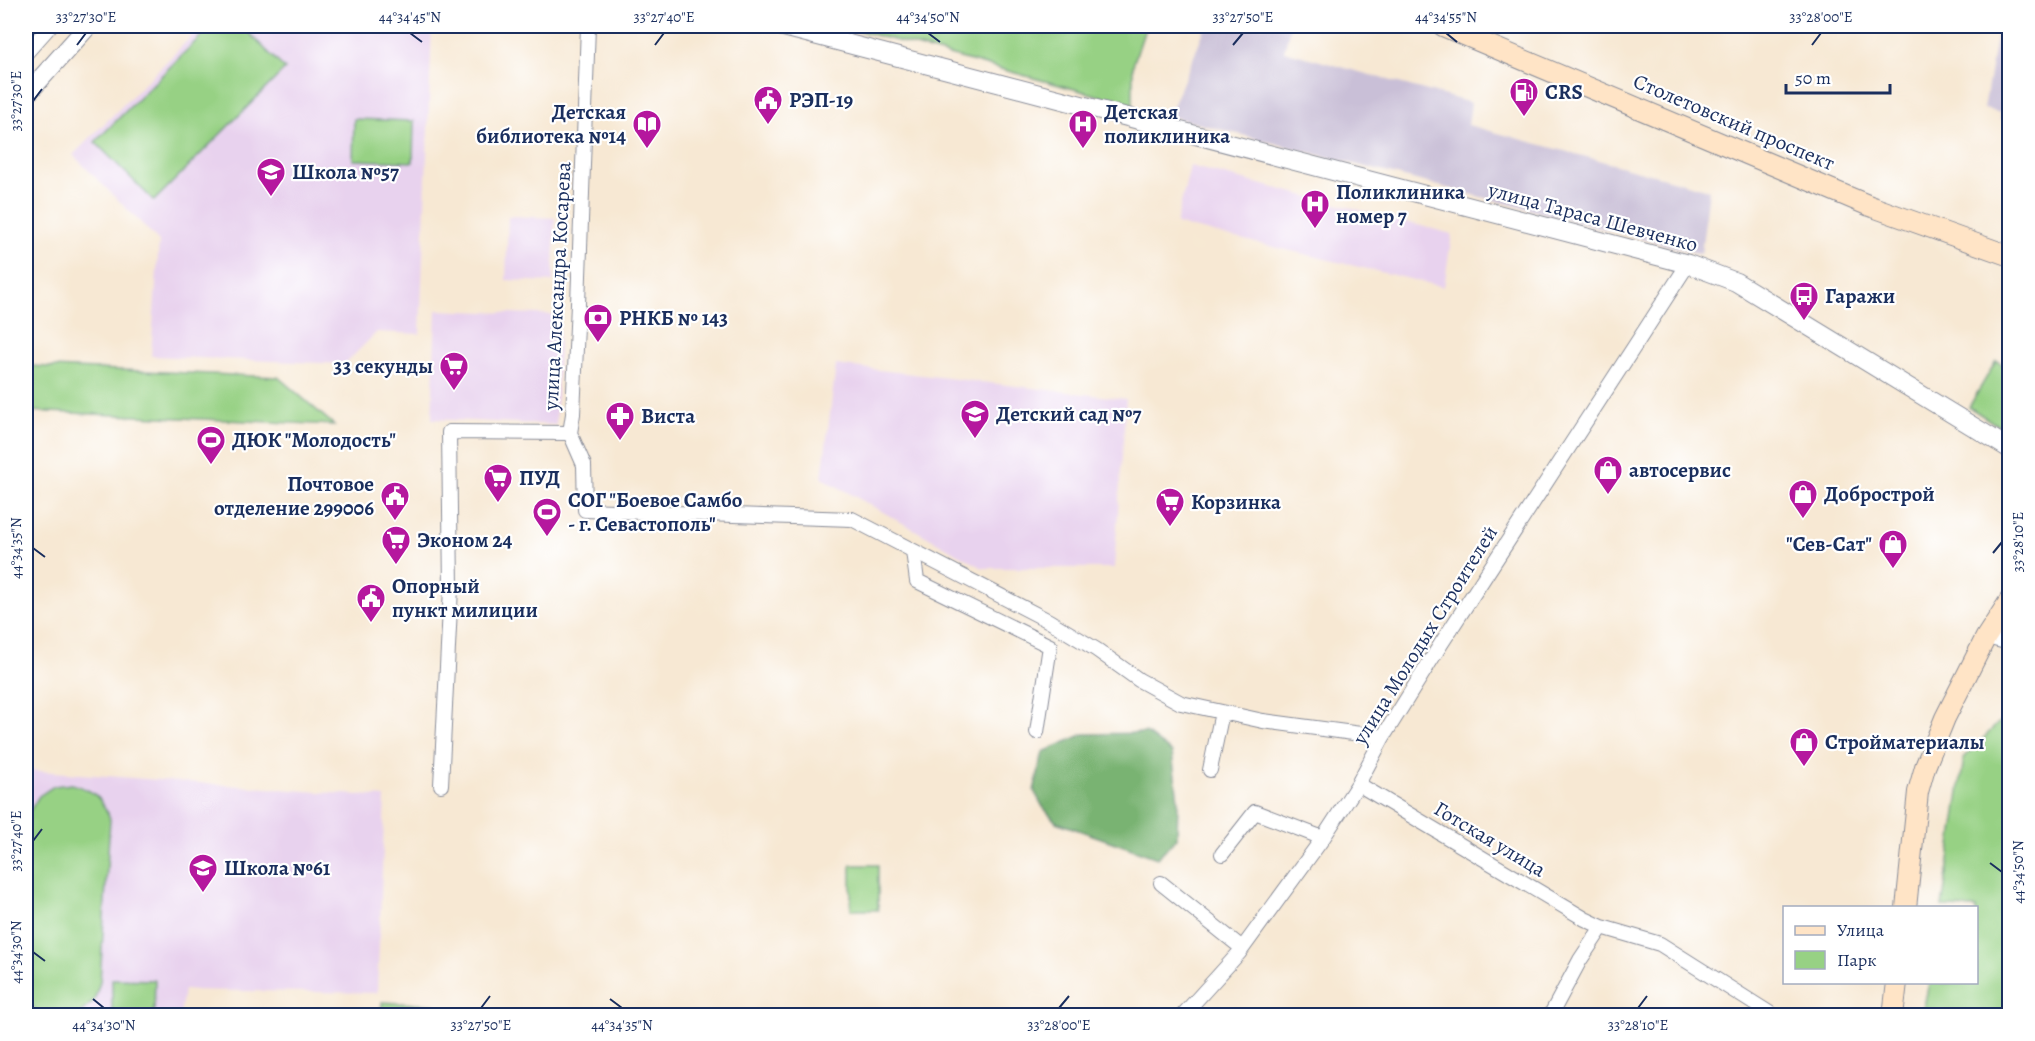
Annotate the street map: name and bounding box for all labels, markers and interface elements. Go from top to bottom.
text: 33°27'30"E [56,7,116,27]
text: 44°34'45"N [379,7,441,27]
text: 33°27'40"E [633,7,695,27]
text: 44°34'50"N [896,7,960,27]
text: 33°27'50"E [1213,7,1273,27]
text: 44°34'55"N [1415,7,1477,27]
text: 33°28'00"E [1789,7,1853,27]
scale bar [1786,57,1890,95]
text: 50 m [1795,66,1831,90]
street label: Столетовский проспект [1629,67,1839,177]
text: 33°27'30"E [6,71,26,131]
fuel station icon: CRS [1508,76,1540,118]
place label: CRS [1545,78,1583,106]
public building icon: РЭП-19 [752,84,784,126]
place label: РЭП-19 [789,86,854,114]
place label: Детская библиотека №14 [476,98,626,150]
place label: Детская поликлиника [1104,98,1230,150]
library icon: Детская библиотека №14 [631,108,663,150]
hospital icon: Детская поликлиника [1067,108,1099,150]
school or university icon: Школа №57 [255,156,287,198]
place label: Школа №57 [292,158,399,186]
street label: улица Александра Косарева [536,161,578,412]
street label: улица Тараса Шевченко [1484,175,1701,258]
place label: Поликлиника номер 7 [1336,178,1465,230]
hospital icon: Поликлиника номер 7 [1299,188,1331,230]
bus stop icon: Гаражи [1788,280,1820,322]
place label: Гаражи [1825,282,1895,310]
bank icon: РНКБ № 143 [582,302,614,344]
place label: РНКБ № 143 [619,304,728,332]
supermarket icon: 33 секунды [438,350,470,392]
place label: 33 секунды [333,352,433,380]
school or university icon: Детский сад №7 [959,398,991,440]
pharmacy icon: Виста [604,400,636,442]
place label: Детский сад №7 [996,400,1141,428]
place label: Виста [641,402,695,430]
sports icon: ДЮК "Молодость" [195,424,227,466]
place label: ДЮК "Молодость" [232,426,396,454]
shop icon: автосервис [1592,454,1624,496]
place label: автосервис [1629,456,1731,484]
supermarket icon: ПУД [482,462,514,504]
place label: ПУД [519,464,560,492]
place label: Почтовое отделение 299006 [214,470,374,522]
shop icon: Добрострой [1787,478,1819,520]
public building icon: Почтовое отделение 299006 [379,480,411,522]
place label: Добрострой [1824,480,1935,508]
place label: СОГ "Боевое Самбо - г. Севастополь" [568,486,743,538]
supermarket icon: Корзинка [1154,486,1186,528]
place label: Корзинка [1191,488,1281,516]
sports icon: СОГ "Боевое Самбо - г. Севастополь" [531,496,563,538]
text: 33°28'10"E [2008,512,2028,572]
text: 44°34'35"N [6,517,26,579]
street label: улица Молодых Строителей [1345,520,1504,751]
supermarket icon: Эконом 24 [380,524,412,566]
place label: Эконом 24 [417,526,512,554]
shop icon: "Сев-Сат" [1877,528,1909,570]
place label: "Сев-Сат" [1786,530,1872,558]
place label: Опорный пункт милиции [392,572,538,624]
public building icon: Опорный пункт милиции [355,582,387,624]
shop icon: Стройматериалы [1788,726,1820,768]
place label: Стройматериалы [1825,728,1985,756]
street label: Готская улица [1429,795,1551,884]
text: 33°27'40"E [6,810,26,872]
text: 44°34'50"N [2008,840,2028,904]
school or university icon: Школа №61 [187,852,219,894]
place label: Школа №61 [224,854,331,882]
legend [1783,906,1978,984]
text: Улица [1837,918,1885,942]
text: 44°34'30"N [6,920,26,984]
text: Парк [1837,948,1877,972]
text: 44°34'30"N [72,1015,136,1035]
text: 33°27'50"E [451,1015,511,1035]
text: 44°34'35"N [591,1015,653,1035]
text: 33°28'00"E [1027,1015,1091,1035]
text: 33°28'10"E [1608,1015,1668,1035]

